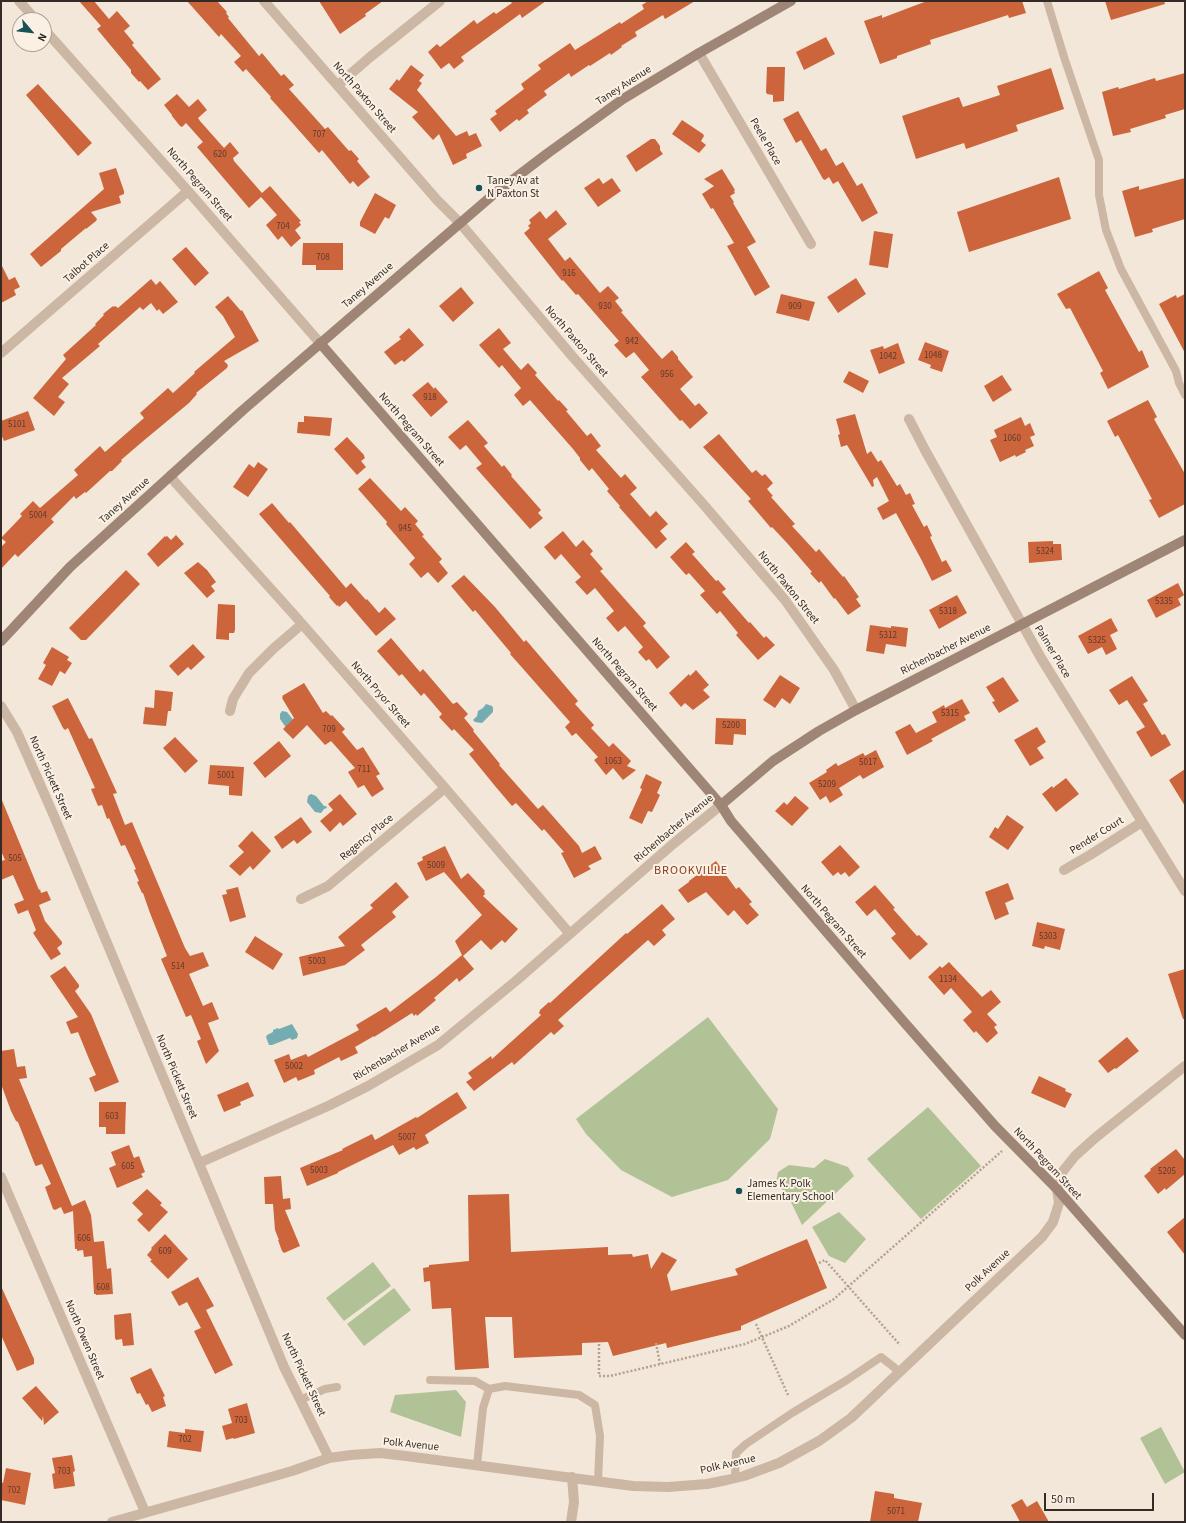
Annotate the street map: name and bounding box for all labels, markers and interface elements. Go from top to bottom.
north arrow [12,12,52,52]
text: N [34,31,50,44]
street label: North Paxton Street [329,60,399,136]
street label: Taney Avenue [594,63,654,109]
street label: Peele Place [746,116,784,168]
house number: 707 [312,130,326,140]
street label: North Pegram Street [163,145,235,225]
house number: 620 [213,150,227,160]
place label: Taney Av at N Paxton St [487,175,539,201]
marker: Taney Av at N Paxton St [474,183,484,193]
house number: 704 [276,222,290,232]
street label: Talbot Place [62,240,112,286]
house number: 708 [316,253,330,263]
street label: Taney Avenue [340,260,396,312]
house number: 916 [562,269,576,279]
house number: 930 [598,302,612,312]
house number: 909 [788,302,802,312]
street label: North Paxton Street [541,304,611,380]
house number: 942 [625,337,639,347]
house number: 1048 [924,351,942,361]
house number: 1042 [879,352,897,362]
house number: 956 [660,370,674,380]
street label: North Pegram Street [375,390,447,470]
house number: 918 [423,393,437,403]
house number: 5101 [8,420,26,430]
house number: 1060 [1003,434,1021,444]
street label: Taney Avenue [97,475,153,527]
house number: 5004 [29,511,47,521]
house number: 945 [398,524,412,534]
house number: 5324 [1036,547,1054,557]
street label: North Paxton Street [755,549,821,627]
house number: 5335 [1155,597,1173,607]
house number: 5318 [939,607,957,617]
street label: Richenbacher Avenue [899,622,993,678]
street label: Palmer Place [1031,623,1073,681]
house number: 5312 [879,631,897,641]
street label: North Pegram Street [588,635,660,715]
house number: 5325 [1088,636,1106,646]
street label: North Pryor Street [348,659,412,731]
house number: 5315 [941,709,959,719]
house number: 5200 [722,721,740,731]
house number: 709 [322,725,336,735]
street label: North Pickett Street [26,734,74,822]
house number: 1063 [604,757,622,767]
house number: 5017 [859,758,877,768]
house number: 711 [357,765,371,775]
house number: 5001 [217,771,235,781]
house number: 5209 [818,780,836,790]
street label: Richenbacher Avenue [632,792,716,866]
street label: Regency Place [338,812,396,864]
street label: Pender Court [1068,814,1126,858]
house number: 505 [8,854,22,864]
house number: 5009 [427,861,445,871]
district label: BROOKVILLE [654,864,728,878]
street label: North Pegram Street [797,882,869,962]
house number: 5303 [1039,932,1057,942]
house number: 5003 [308,957,326,967]
house number: 514 [171,962,185,972]
house number: 1134 [939,975,957,985]
street label: Richenbacher Avenue [351,1022,443,1084]
street label: North Pickett Street [152,1033,200,1121]
house number: 5002 [285,1062,303,1072]
house number: 603 [105,1112,119,1122]
street label: North Pegram Street [1010,1125,1084,1203]
house number: 5007 [398,1133,416,1143]
house number: 605 [121,1162,135,1172]
house number: 5003 [310,1166,328,1176]
house number: 5205 [1158,1167,1176,1177]
place label: James K. Polk Elementary School [747,1178,834,1204]
marker: James K. Polk Elementary School [734,1186,744,1196]
house number: 606 [77,1234,91,1244]
house number: 609 [158,1247,172,1257]
street label: Polk Avenue [963,1247,1013,1295]
house number: 608 [96,1283,110,1293]
street label: North Owen Street [61,1298,107,1382]
street label: North Pickett Street [278,1331,328,1419]
house number: 703 [234,1416,248,1426]
house number: 702 [178,1435,192,1445]
street label: Polk Avenue [382,1435,440,1455]
street label: Polk Avenue [699,1452,757,1478]
house number: 703 [57,1467,71,1477]
scale bar [1046,1485,1156,1511]
house number: 702 [7,1486,21,1496]
text: 50 m [1051,1491,1075,1508]
house number: 5071 [887,1507,905,1517]

